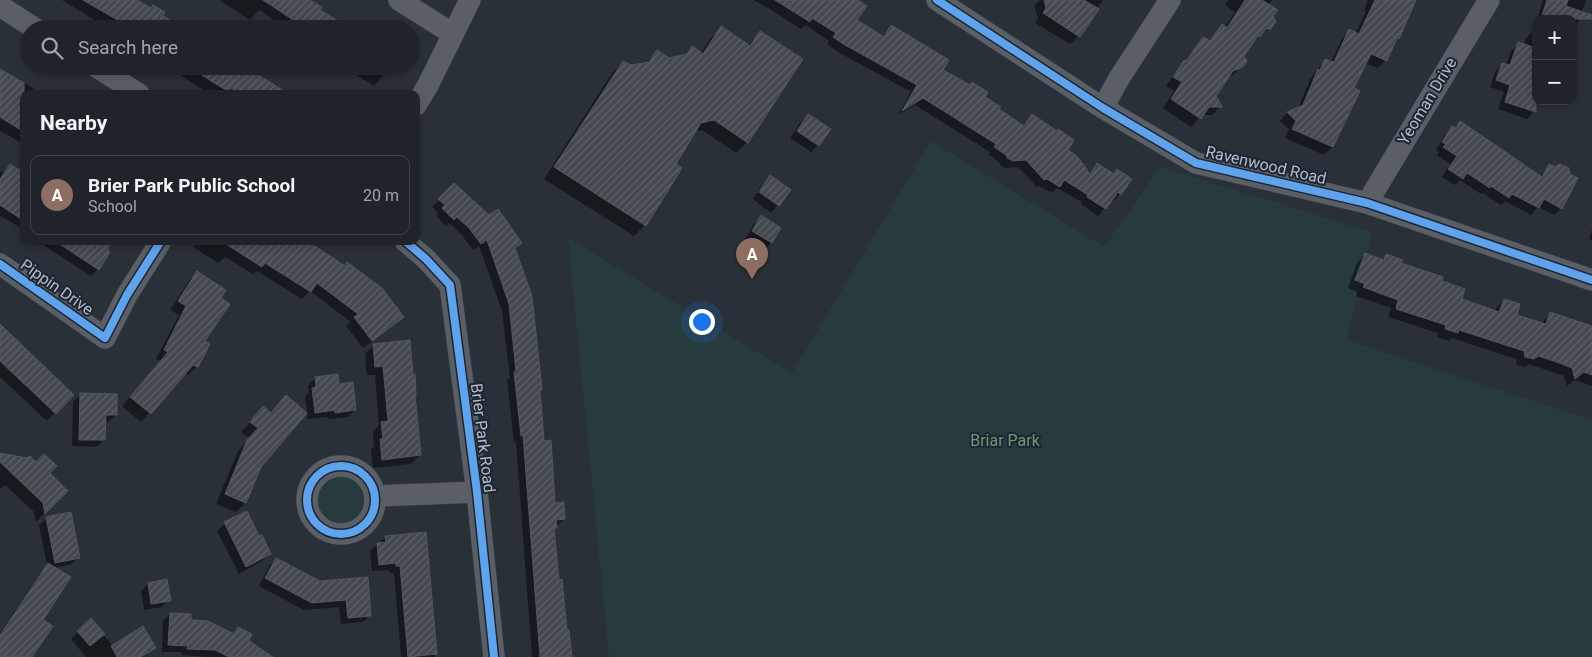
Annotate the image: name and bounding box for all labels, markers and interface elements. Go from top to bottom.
map controls [1532,15,1577,105]
button: + [1532,15,1577,60]
search box [20,20,420,75]
icon: search [38,34,66,62]
text: Search here [78,36,178,59]
street label: Yeoman Drive [1394,54,1460,148]
button: − [1532,60,1577,105]
text: Nearby [40,111,107,135]
street label: Ravenwood Road [1204,142,1328,188]
text: Brier Park Public School [88,174,295,197]
text: A [52,186,62,205]
text: 20 m [363,186,399,205]
text: School [88,197,137,216]
pin: A [736,238,768,279]
street label: Pippin Drive [17,255,97,319]
your location [689,309,715,335]
street label: Brier Park Road [467,382,499,494]
park label: Briar Park [970,431,1041,450]

